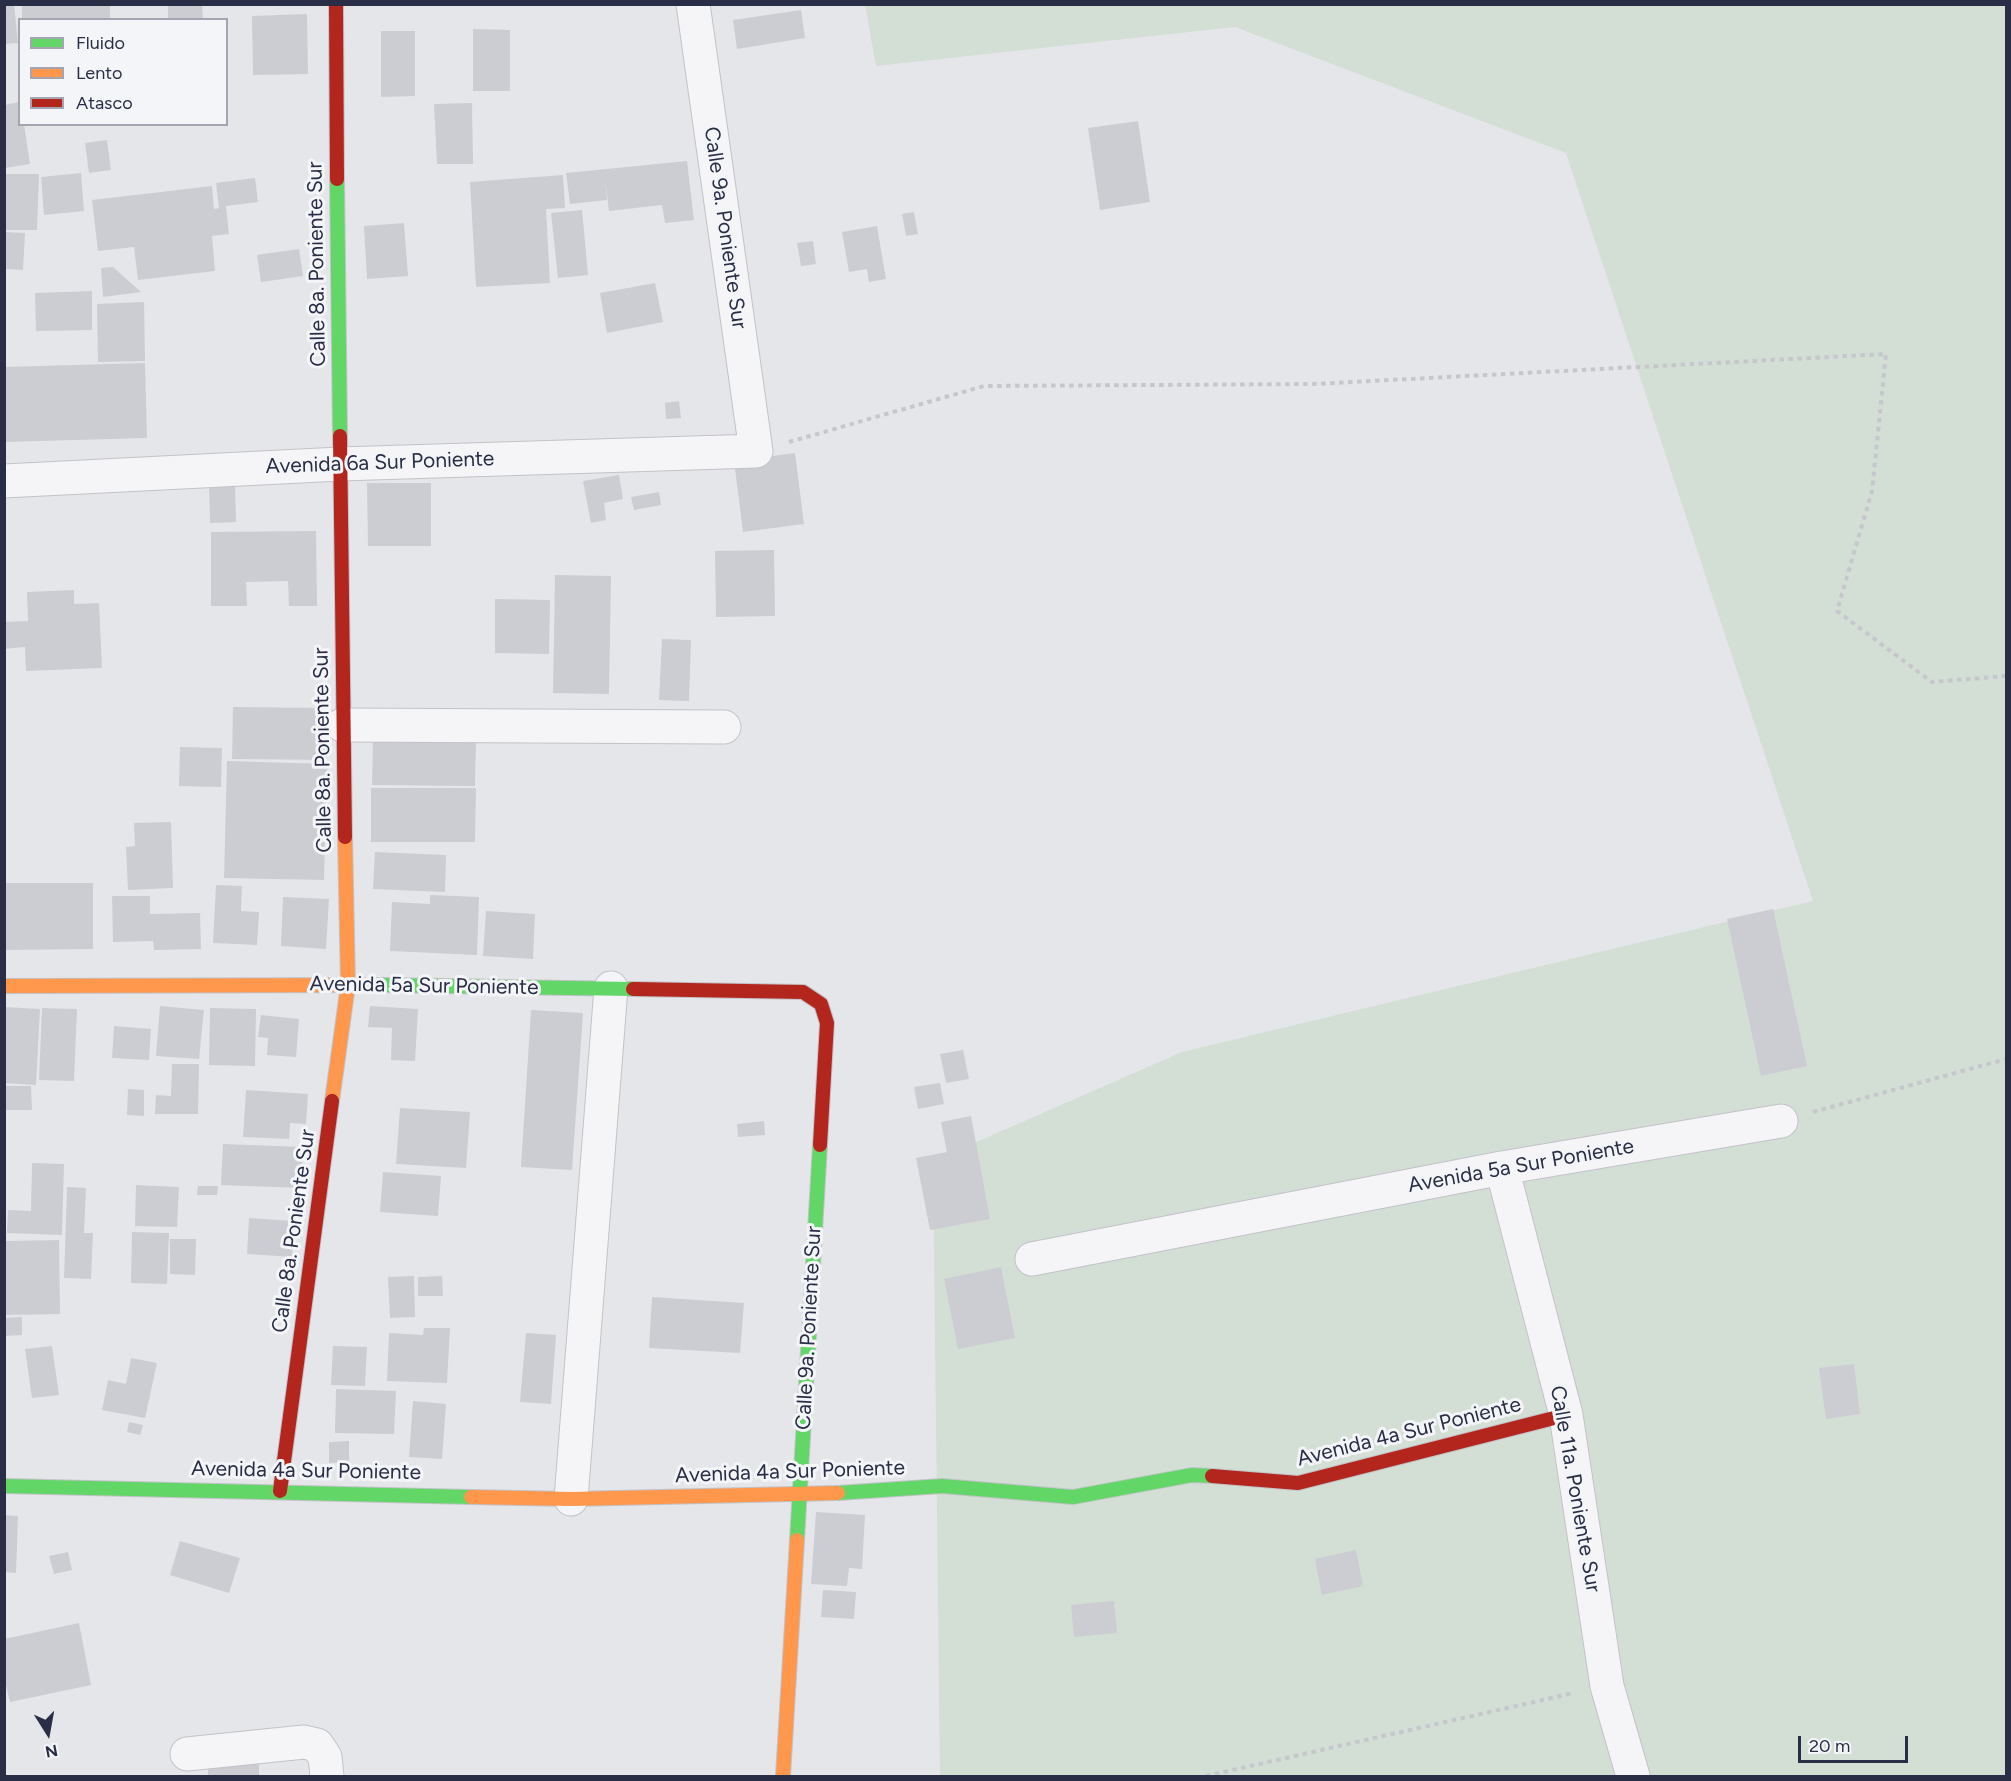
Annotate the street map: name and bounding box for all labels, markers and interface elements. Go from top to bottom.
legend [18,18,228,126]
text: Fluido [76,32,125,54]
text: Lento [76,62,122,84]
text: Atasco [76,92,133,114]
street label: Calle 9a. Poniente Sur [698,125,752,331]
street label: Calle 8a. Poniente Sur [303,161,331,367]
street label: Avenida 6a Sur Poniente [265,446,495,480]
street label: Calle 8a. Poniente Sur [309,647,337,853]
street label: Avenida 5a Sur Poniente [309,971,539,1001]
street label: Calle 8a. Poniente Sur [267,1128,321,1334]
street label: Avenida 5a Sur Poniente [1406,1134,1636,1198]
street label: Calle 9a. Poniente Sur [791,1225,827,1431]
street label: Calle 11a. Poniente Sur [1544,1384,1606,1594]
street label: Avenida 4a Sur Poniente [1294,1392,1524,1472]
street label: Avenida 4a Sur Poniente [675,1455,905,1489]
street label: Avenida 4a Sur Poniente [191,1456,421,1486]
north arrow [18,1703,78,1763]
scale bar [1801,1724,1910,1762]
text: 20 m [1809,1735,1850,1757]
text: N [44,1741,59,1762]

